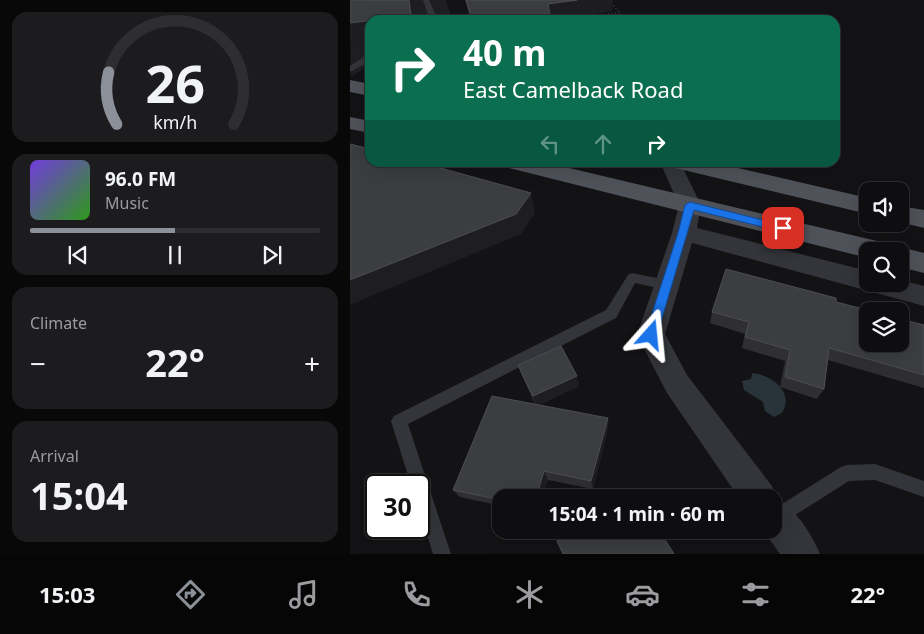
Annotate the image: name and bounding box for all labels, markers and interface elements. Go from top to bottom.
text: 40 m [463,29,546,76]
icon: right [380,35,445,100]
text: 26 [145,47,205,118]
text: East Camelback Road [463,74,683,104]
text: km/h [153,110,197,134]
icon: left [536,130,564,158]
icon: ahead [589,130,617,158]
icon: right [642,130,670,158]
text: 96.0 FM [105,166,176,192]
map controls [859,182,909,352]
button: sound [859,182,909,232]
text: Music [105,192,149,214]
pin [762,207,804,249]
icon: arrive [769,214,797,242]
icon: previous [64,241,92,269]
icon: pause [161,241,189,269]
icon: next [258,241,286,269]
button: search [859,242,909,292]
button: layers [859,302,909,352]
position arrow [624,308,676,360]
text: Climate [30,312,87,334]
text: 22° [145,336,205,388]
text: − [30,344,46,382]
text: + [304,344,320,382]
text: Arrival [30,445,79,467]
text: 15:04 [30,469,128,521]
speed limit sign: 30 [365,474,430,539]
text: 15:04 · 1 min · 60 m [549,501,725,527]
icon: directions [173,577,208,612]
icon: music [286,577,321,612]
icon: phone [399,577,434,612]
icon: climate [512,577,547,612]
icon: car [625,577,660,612]
icon: filters [738,577,773,612]
text: 15:03 [39,579,95,609]
text: 22° [850,579,885,609]

